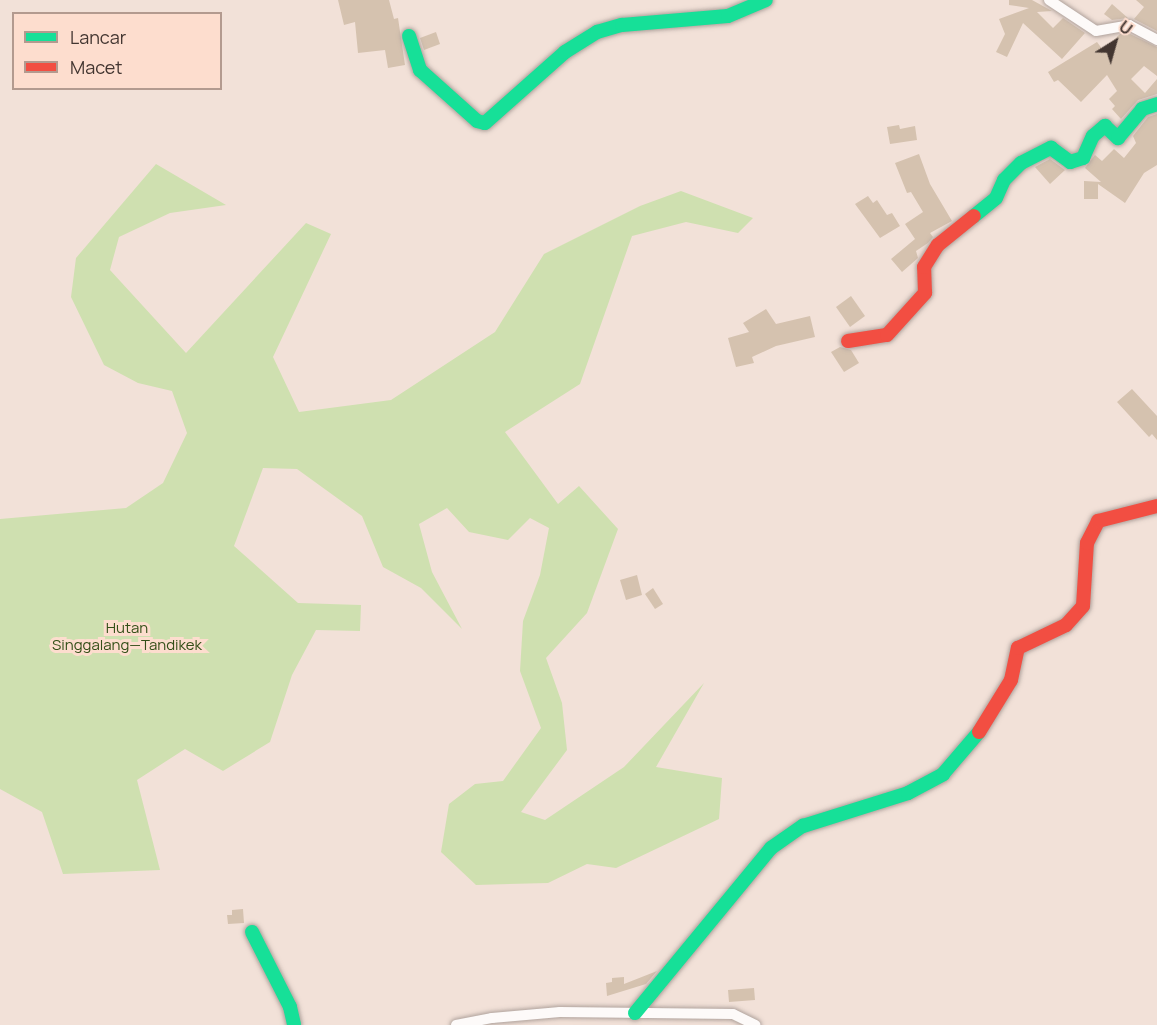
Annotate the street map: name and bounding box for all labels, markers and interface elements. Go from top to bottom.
legend [12,12,222,90]
north arrow [1085,12,1145,72]
text: U [1115,15,1137,40]
text: Lancar [70,25,126,49]
text: Macet [70,55,123,79]
park label: Hutan Singgalang—Tandikek [52,618,202,653]

